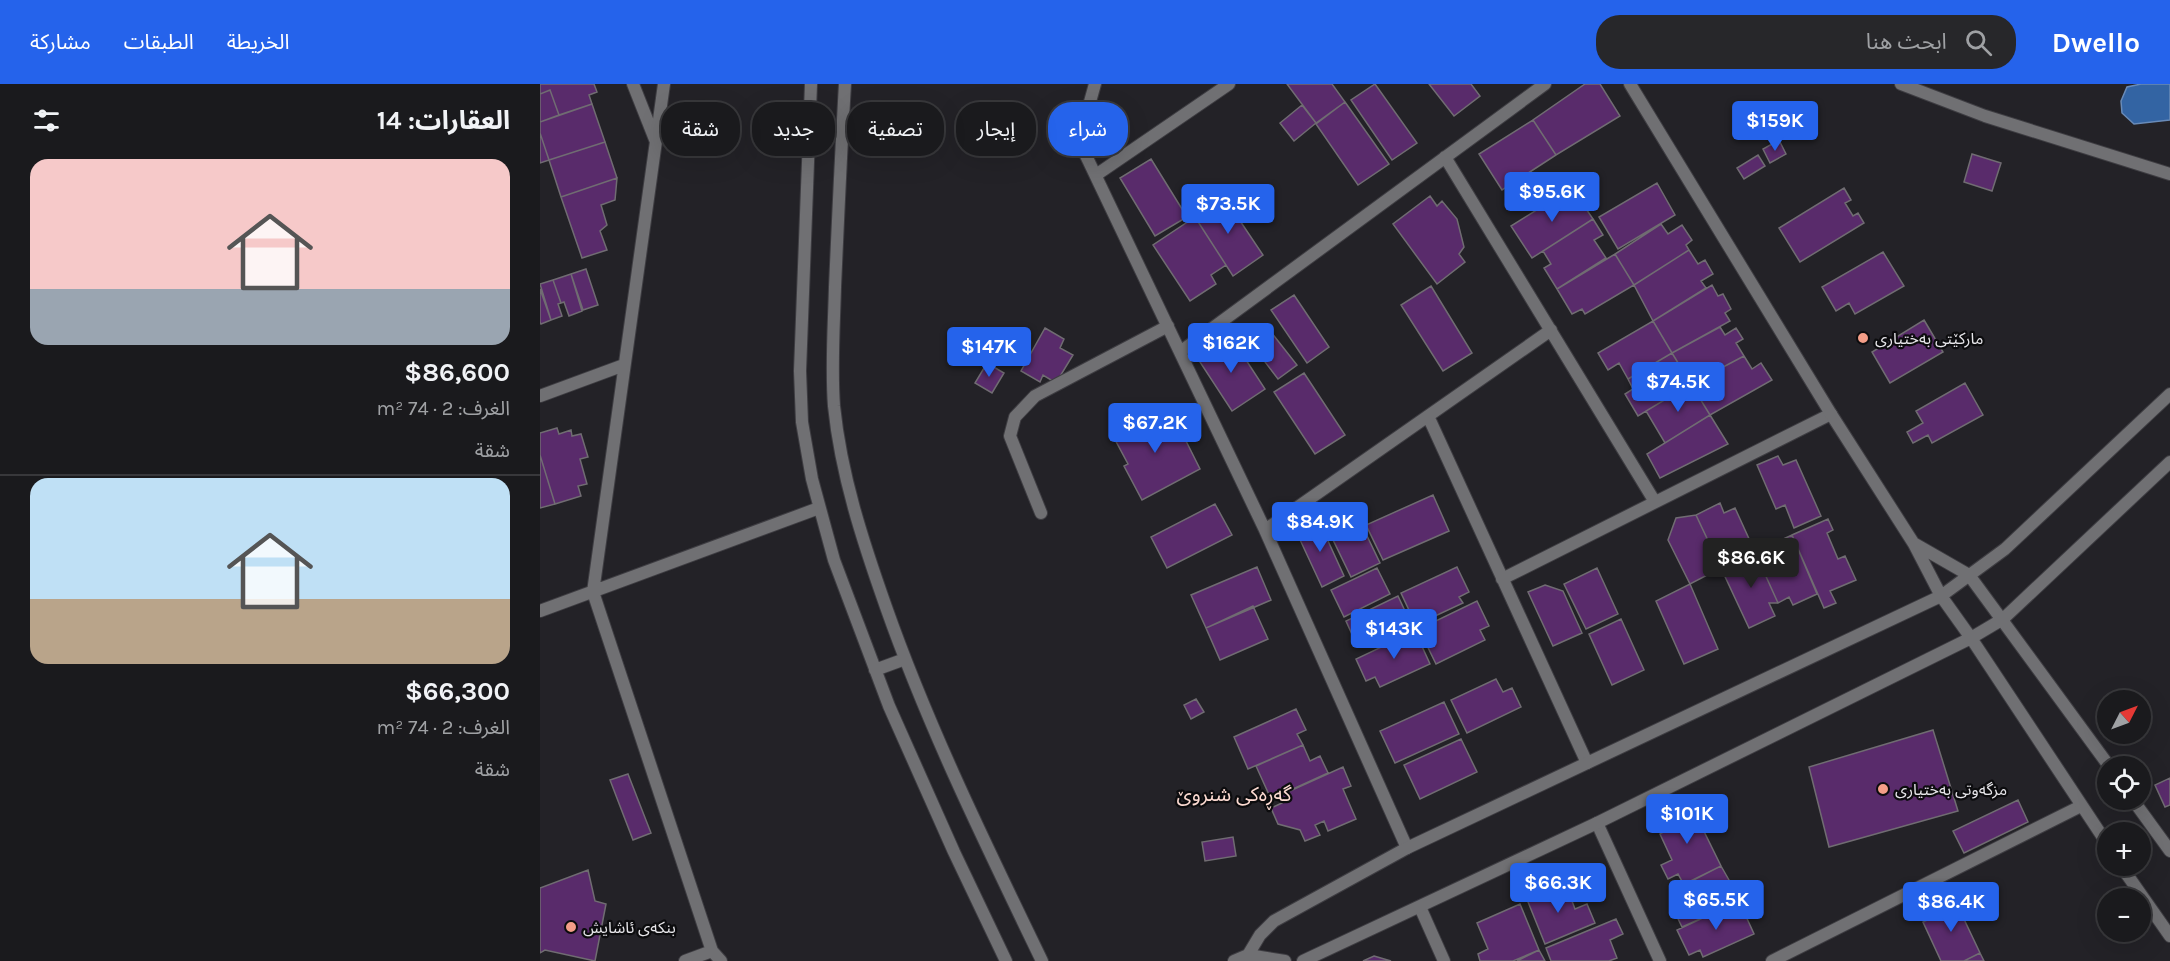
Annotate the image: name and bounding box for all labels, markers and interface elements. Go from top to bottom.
search box [1596,15,2016,69]
icon: search [1962,26,1995,59]
text: Dwello [2052,26,2140,59]
text: ابحث هنا [1866,29,1947,55]
text: مشاركة [30,30,91,54]
text: الطبقات [124,30,194,54]
text: الخريطة [227,30,290,54]
pin: $159K [1733,101,1817,152]
chip: شقة [661,102,740,156]
chip: جديد [752,102,835,156]
chip: تصفية [847,102,944,156]
chip: إيجار [956,102,1036,156]
chip: شراء [1048,102,1128,156]
icon: filters [30,104,63,137]
text: العقارات: 14 [377,105,510,136]
text: $159K [1746,109,1804,132]
pin: $95.6K [1503,172,1601,223]
text: $95.6K [1518,180,1586,203]
pin: $73.5K [1179,184,1277,235]
text: $73.5K [1195,192,1261,215]
icon: home [216,198,324,306]
pin: $162K [1189,323,1273,374]
pin: $147K [947,327,1031,378]
place label: مارکێتی بەختیاری [1875,329,1984,348]
text: $162K [1202,331,1260,354]
marker: مارکێتی بەختیاری [1856,331,1870,345]
text: $147K [961,335,1017,358]
text: $86,600 [404,357,510,388]
pin: $74.5K [1629,362,1727,413]
text: $74.5K [1646,370,1710,393]
text: الغرف: 2 · 74 m² [377,397,510,420]
pin: $67.2K [1106,403,1204,454]
text: $67.2K [1122,411,1188,434]
text: شقة [475,439,510,462]
pin: $84.9K [1271,502,1369,553]
text: $84.9K [1286,510,1354,533]
icon: home [216,517,324,625]
pin: $86.6K [1702,538,1800,589]
text: $86.6K [1717,546,1785,569]
pin: $143K [1352,609,1436,660]
text: $143K [1365,617,1423,640]
text: $66,300 [405,676,510,707]
north arrow [2097,690,2151,744]
map controls [2097,690,2151,942]
text: الغرف: 2 · 74 m² [377,716,510,739]
button: locate [2097,756,2151,810]
text: شقة [475,758,510,781]
place label: مزگەوتی بەختیاری [1895,780,2007,799]
marker: مزگەوتی بەختیاری [1876,782,1890,796]
district label: گەڕەکی شنروێ [1177,783,1292,811]
pin: $101K [1645,794,1729,845]
text: $101K [1660,802,1714,825]
button: + [2097,822,2151,876]
pin: $66.3K [1509,863,1607,914]
text: $66.3K [1524,871,1592,894]
pin: $65.5K [1667,880,1765,931]
pin: $86.4K [1902,882,2000,933]
text: $65.5K [1683,888,1749,911]
button: − [2097,888,2151,942]
text: $86.4K [1917,890,1985,913]
place label: بنکەی ئاشایش [583,918,676,937]
marker: بنکەی ئاشایش [564,920,578,934]

